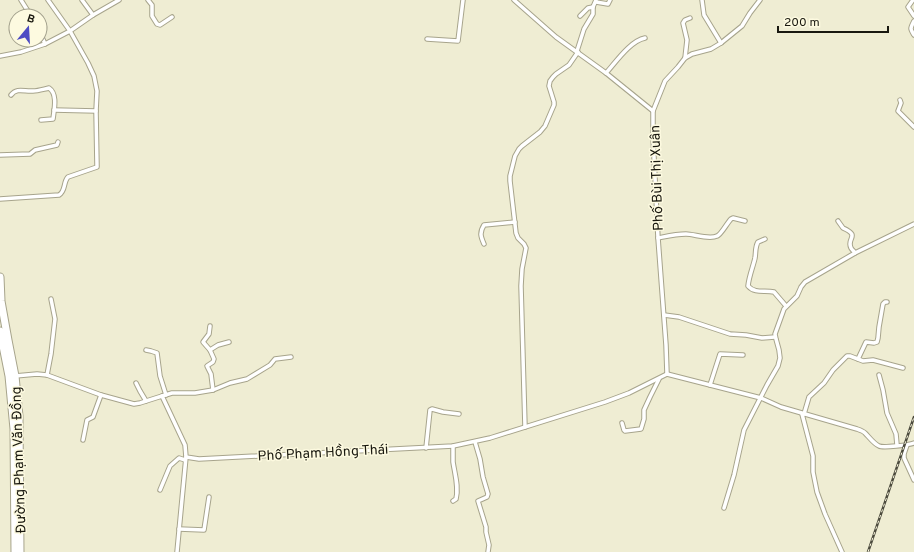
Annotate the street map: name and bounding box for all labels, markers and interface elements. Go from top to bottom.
north arrow [8,8,48,48]
scale bar [778,8,888,34]
text: B [25,12,37,27]
text: 200 m [784,15,820,31]
street label: Phố Bùi Thị Xuân [647,125,668,231]
street label: Đường Phạm Văn Đồng [8,386,31,534]
street label: Phố Phạm Hồng Thái [257,442,389,465]

